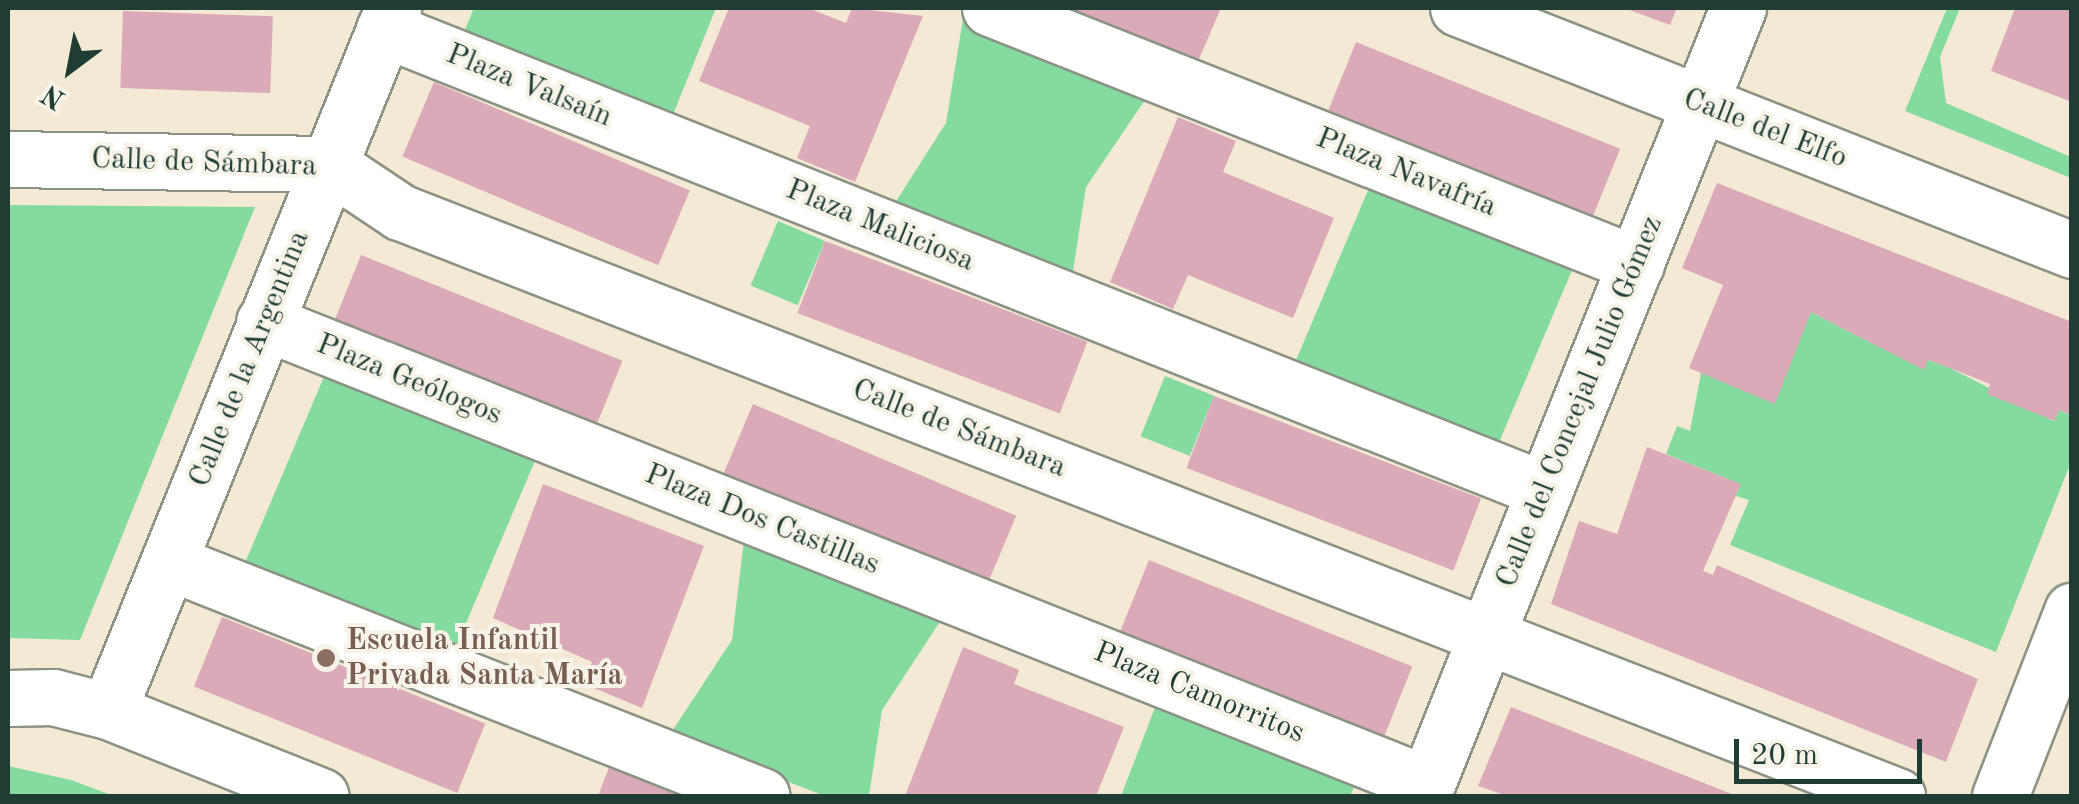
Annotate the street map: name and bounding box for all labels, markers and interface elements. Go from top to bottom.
north arrow [20,20,120,120]
street label: Plaza Valsaín [441,36,617,136]
text: N [38,78,71,113]
street label: Calle del Elfo [1678,81,1852,177]
street label: Plaza Navafría [1310,120,1502,226]
street label: Calle de Sámbara [91,141,317,185]
street label: Plaza Maliciosa [781,172,979,280]
street label: Calle del Concejal Julio Gómez [1489,211,1671,593]
street label: Calle de la Argentina [182,225,318,493]
street label: Plaza Geólogos [311,326,507,434]
street label: Calle de Sámbara [847,372,1071,486]
street label: Plaza Dos Castillas [639,456,885,584]
place label: Escuela Infantil Privada Santa María [346,623,623,694]
street label: Plaza Camorritos [1088,634,1310,752]
marker: Escuela Infantil Privada Santa María [315,647,337,669]
scale bar [1739,719,1926,781]
text: 20 m [1751,741,1818,771]

